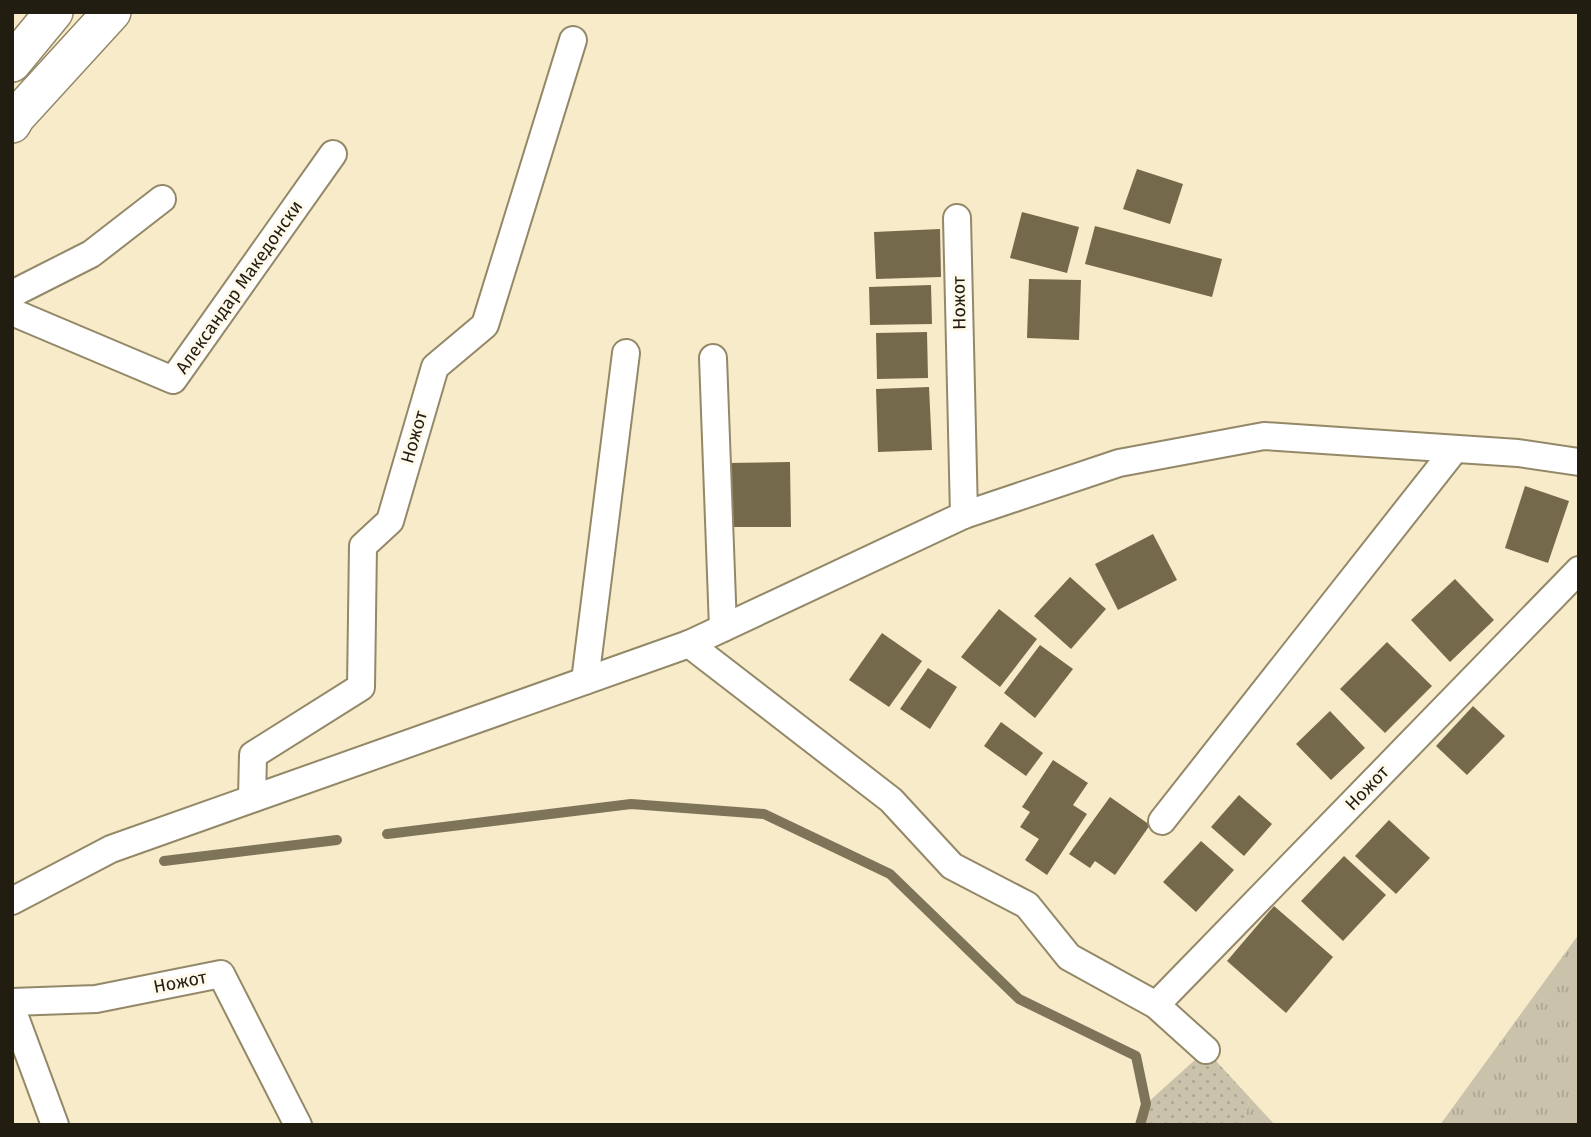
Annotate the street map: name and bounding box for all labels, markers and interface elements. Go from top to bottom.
street label: Александар Македонски [171,196,307,378]
street label: Ножот [948,275,970,330]
street label: Ножот [396,407,432,466]
street label: Ножот [1340,760,1394,815]
street label: Ножот [152,966,209,998]

